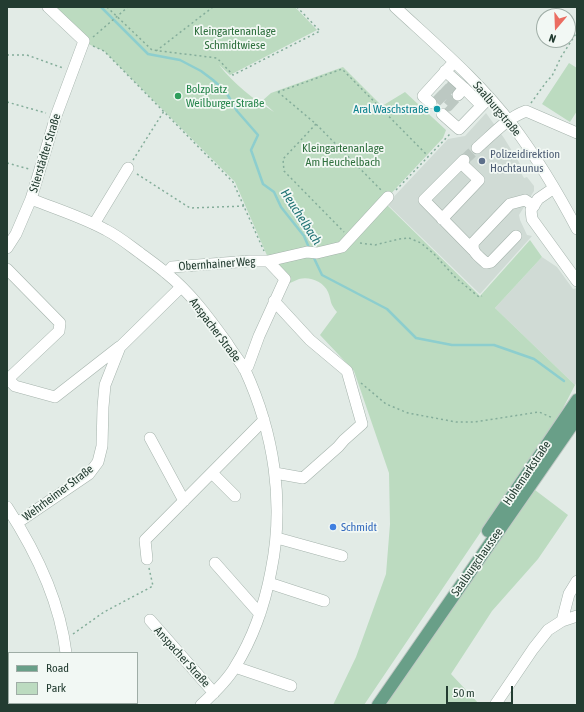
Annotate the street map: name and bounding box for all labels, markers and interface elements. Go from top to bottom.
north arrow [536,8,576,48]
park label: Kleingartenanlage Schmidtwiese [194,24,276,52]
text: N [547,32,557,45]
street label: Saalburgstraße [470,79,524,139]
place label: Bolzplatz Weilburger Straße [186,82,264,110]
marker: Bolzplatz Weilburger Straße [173,91,183,101]
place label: Aral Waschstraße [353,102,429,116]
marker: Aral Waschstraße [432,104,442,114]
street label: Stierstädter Straße [26,112,64,194]
park label: Kleingartenanlage Am Heuchelbach [302,141,384,169]
place label: Polizeidirektion Hochtaunus [490,147,560,175]
marker: Polizeidirektion Hochtaunus [477,156,487,166]
water label: Heuchelbach [277,186,325,248]
street label: Obernhainer Weg [178,254,256,274]
street label: Anspacher Straße [186,295,244,365]
street label: Hohemarkstraße [500,438,554,508]
street label: Wehrheimer Straße [20,462,96,524]
place label: Schmidt [341,520,377,534]
marker: Schmidt [328,522,338,532]
street label: Saalburgchaussee [448,525,506,599]
street label: Anspacher Straße [151,624,213,690]
legend [8,652,138,704]
text: Road [46,661,69,675]
scale bar [448,678,515,704]
text: Park [46,681,66,695]
text: 50 m [453,686,475,700]

